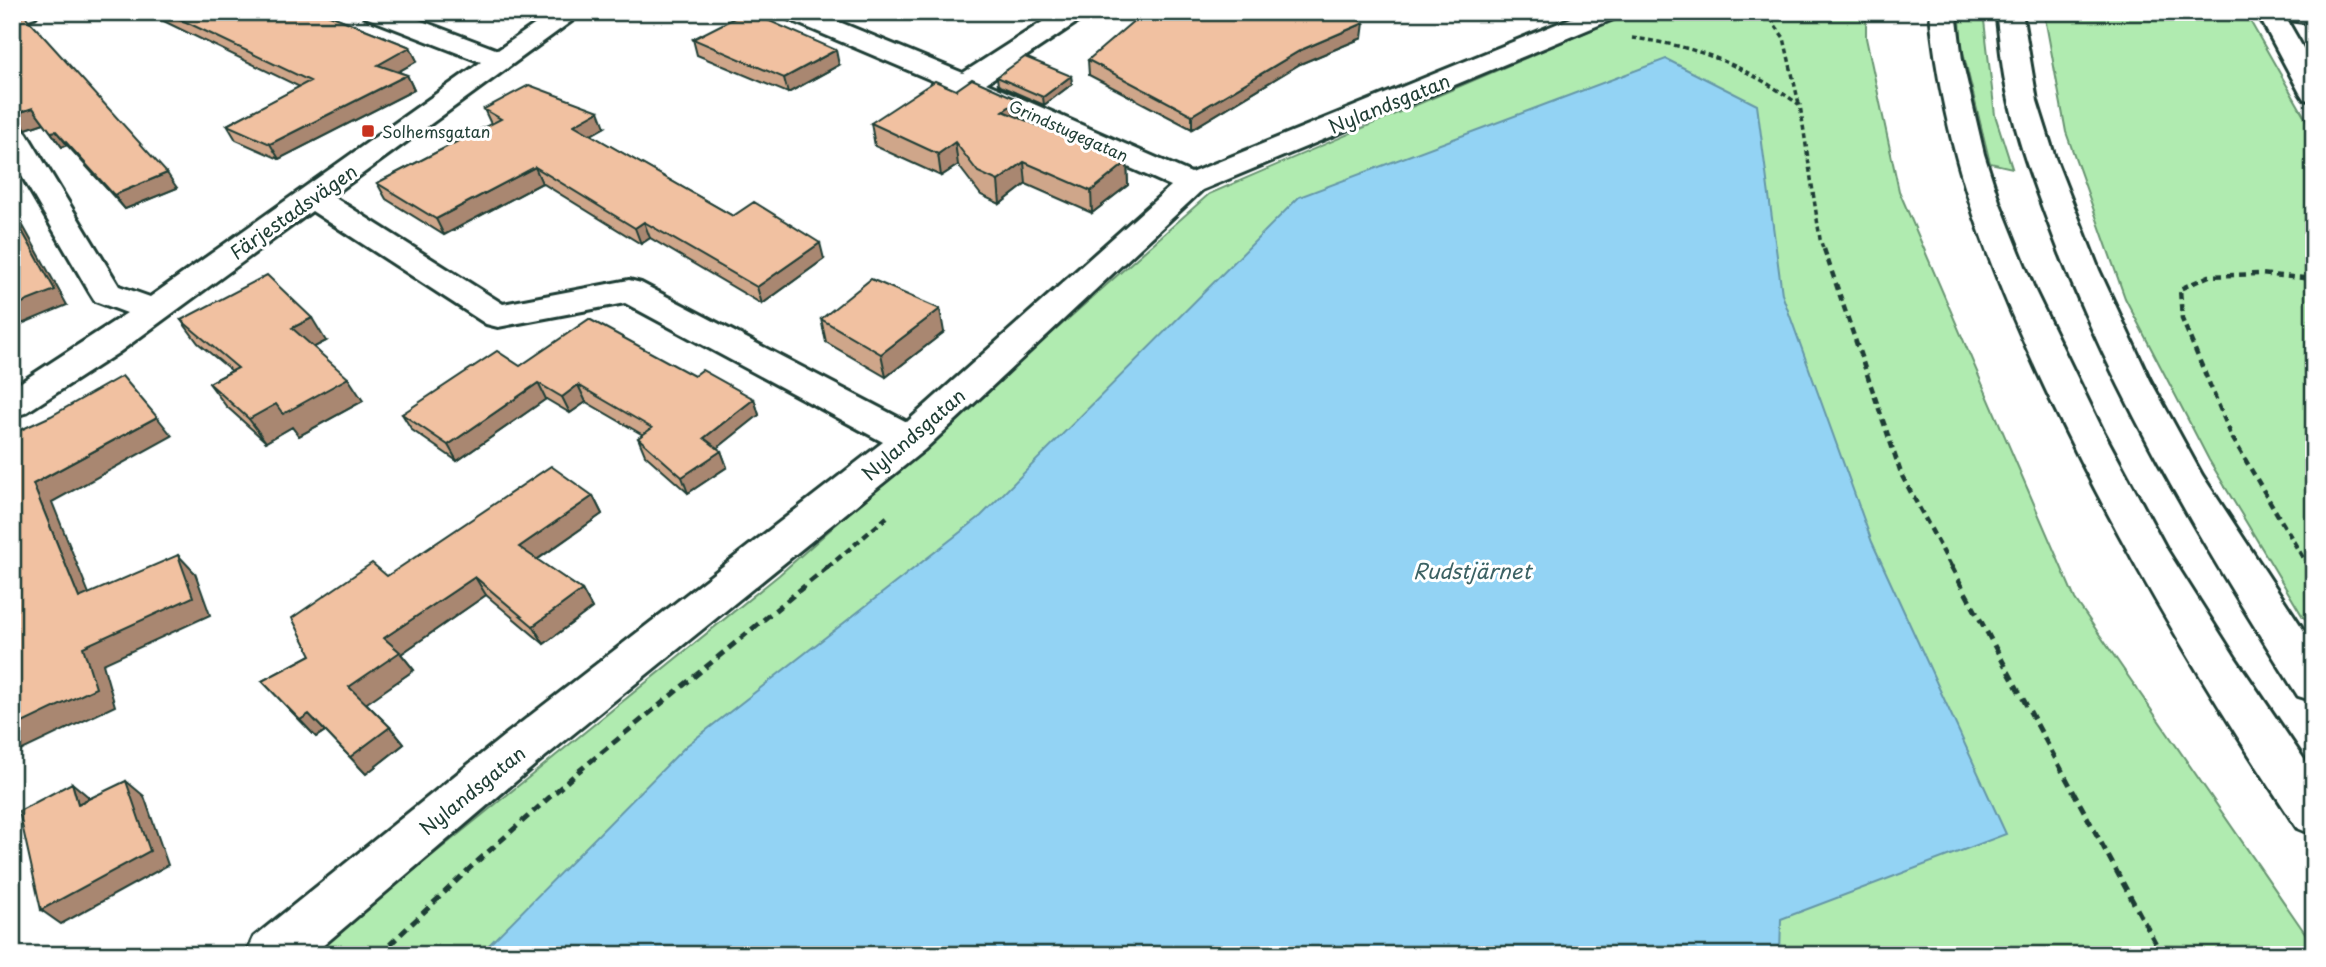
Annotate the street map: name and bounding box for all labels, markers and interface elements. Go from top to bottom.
street label: Nylandsgatan [1324,66,1454,140]
street label: Grindstugegatan [1006,93,1132,167]
place label: Solhemsgatan [382,119,490,143]
marker: Solhemsgatan [360,123,376,139]
street label: Färjestadsvägen [224,157,362,265]
street label: Nylandsgatan [855,381,971,487]
water label: Rudstjärnet [1413,554,1534,586]
street label: Nylandsgatan [413,739,531,841]

